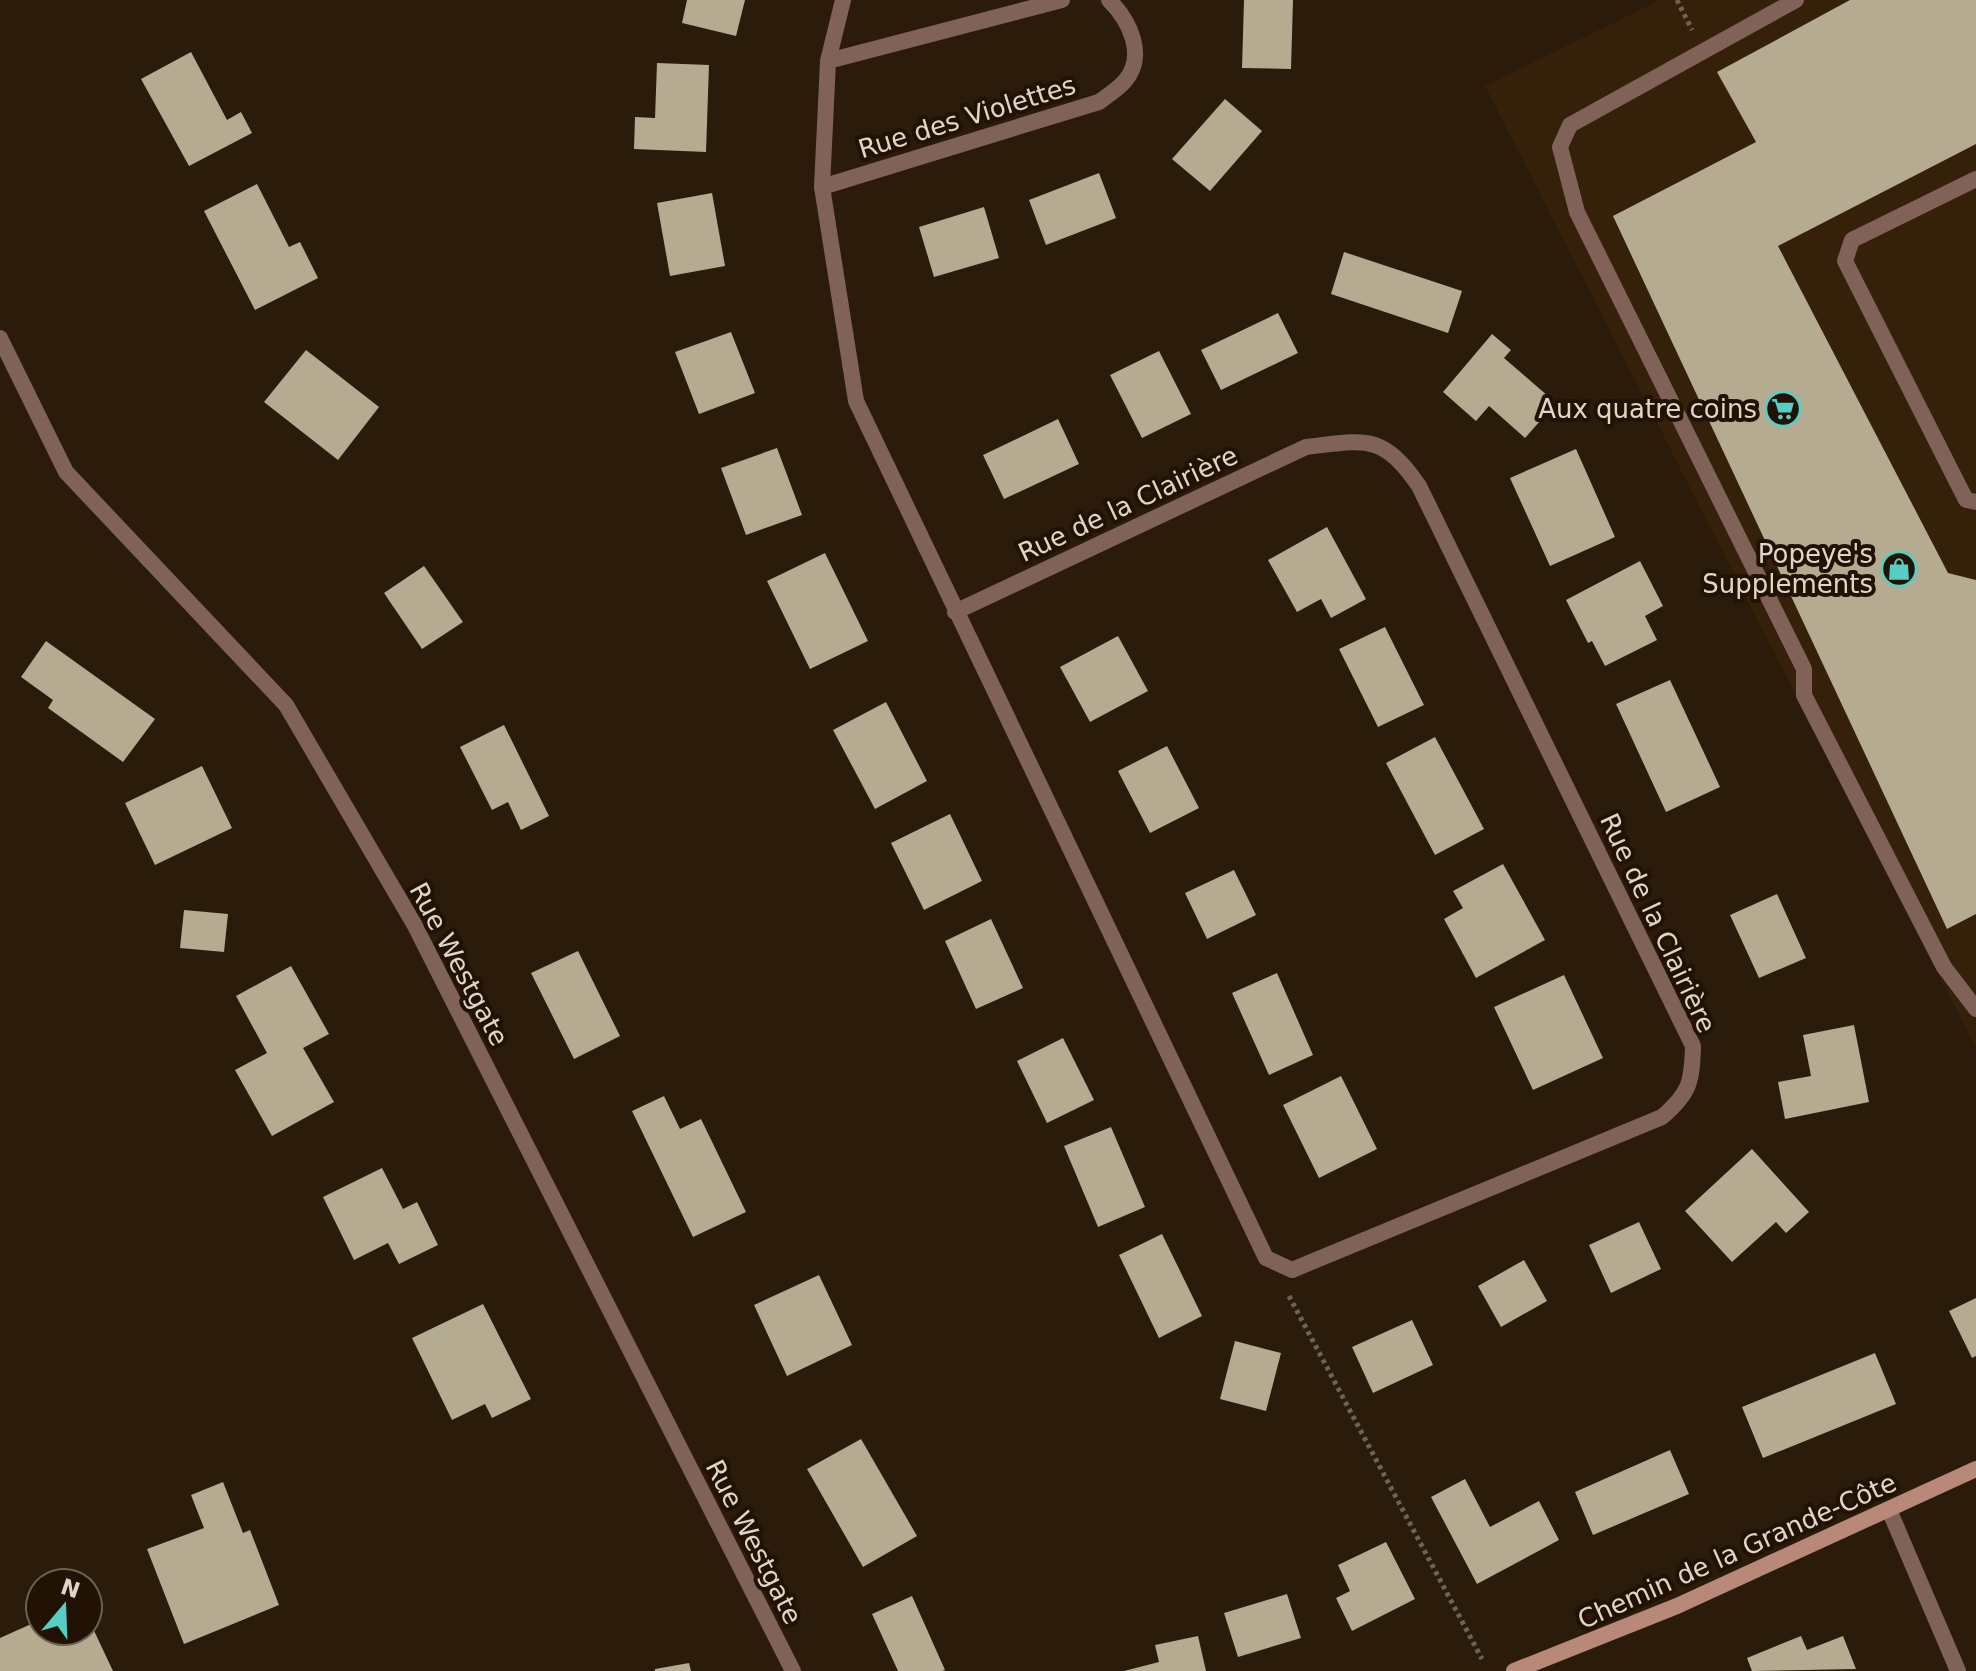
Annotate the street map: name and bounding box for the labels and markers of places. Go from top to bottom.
supermarket icon: Aux quatre coins [1764,390,1802,428]
place label: Aux quatre coins [1538,394,1757,424]
place label: Popeye's Supplements [1702,539,1873,599]
shop icon: Popeye's Supplements [1880,550,1918,588]

